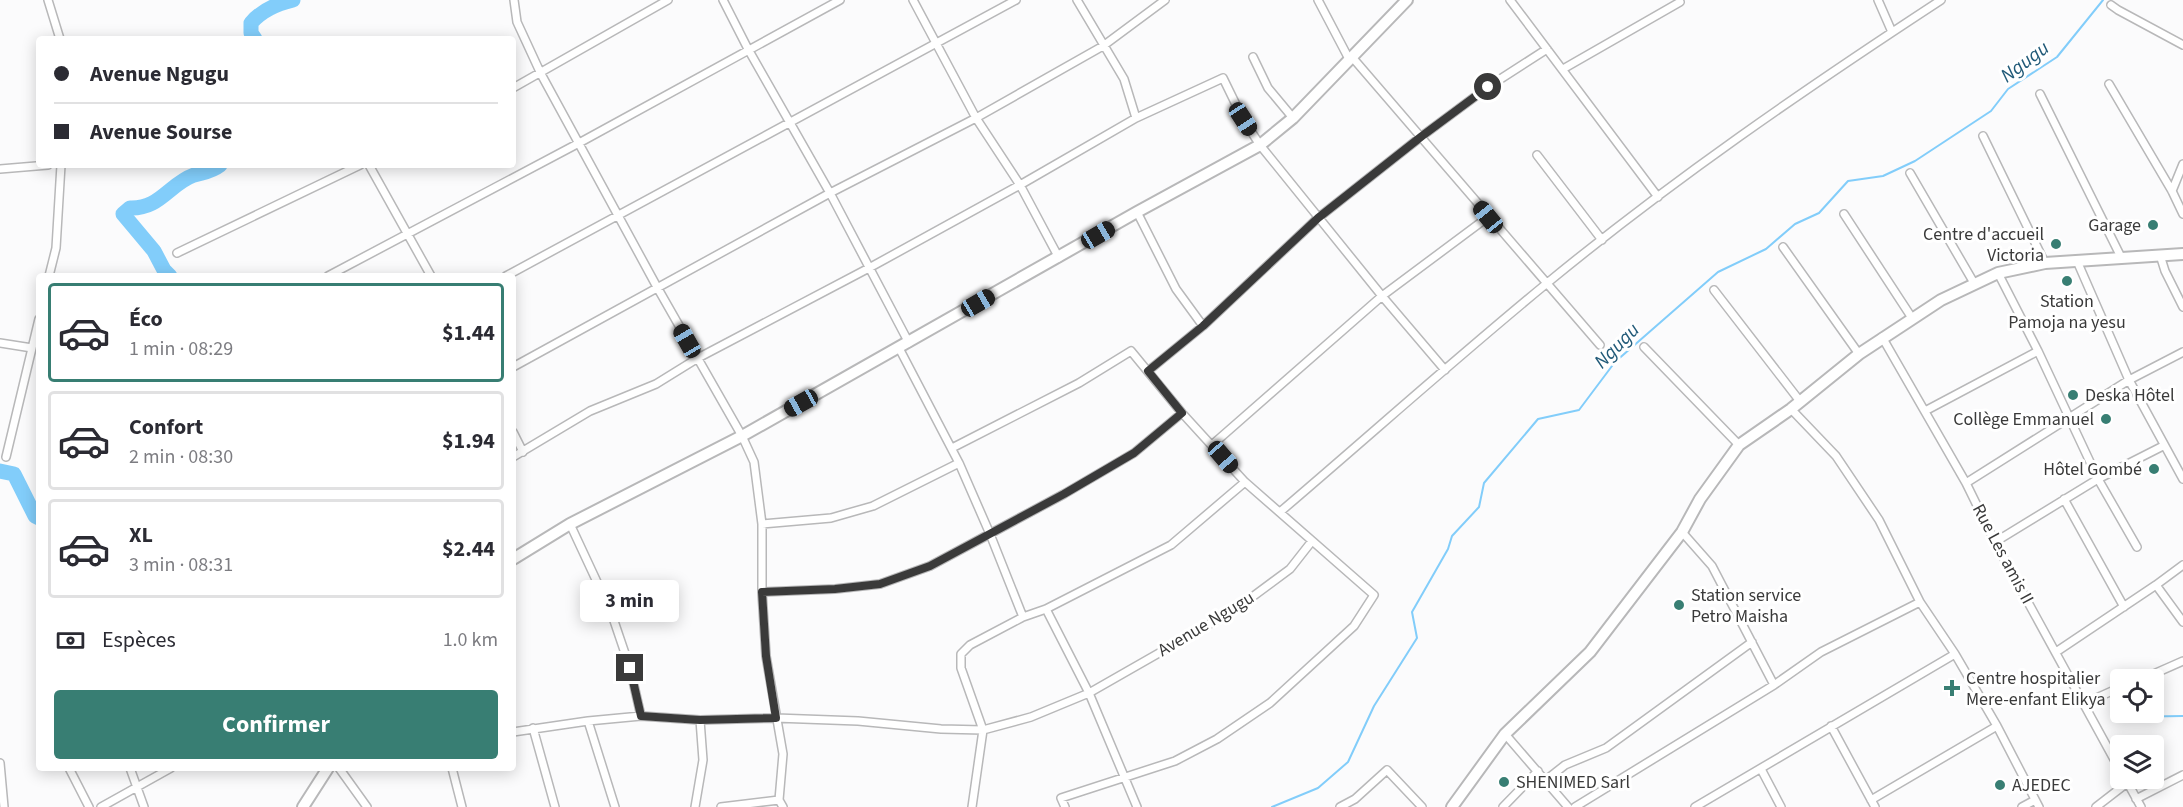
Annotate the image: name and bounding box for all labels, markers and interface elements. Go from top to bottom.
water label: Ngugu [1995,34,2055,90]
text: Avenue Ngugu [90,58,229,90]
route start [1474,73,1501,100]
car [1226,99,1260,139]
text: Avenue Sourse [90,116,233,148]
car [1470,197,1506,237]
place label: Garage [2088,213,2141,238]
car [1078,218,1118,252]
marker: Garage [2146,218,2160,232]
place label: Centre d'accueil Victoria [1923,222,2044,268]
marker: Centre d'accueil Victoria [2049,237,2063,251]
marker: Station Pamoja na yesu [2060,274,2074,288]
car [958,286,998,320]
place label: Station Pamoja na yesu [2008,289,2126,335]
text: Éco [129,303,163,335]
icon: car [57,306,111,360]
text: $1.44 [442,317,495,349]
water label: Ngugu [1588,317,1646,375]
car [670,321,704,361]
text: 1 min · 08:29 [129,335,233,363]
place label: Deska Hôtel [2085,383,2174,408]
car [781,386,821,420]
marker: Deska Hôtel [2066,388,2080,402]
place label: Collège Emmanuel [1953,407,2094,432]
text: Confort [129,411,203,443]
marker: Collège Emmanuel [2099,412,2113,426]
icon: car [57,414,111,468]
text: $1.94 [442,425,495,457]
car [1204,438,1242,476]
text: 2 min · 08:30 [129,443,233,471]
place label: Hôtel Gombé [2043,457,2142,482]
marker: Hôtel Gombé [2147,462,2161,476]
street label: Rue Les amis II [1966,499,2040,609]
text: XL [129,519,153,551]
icon: car [57,522,111,576]
text: $2.44 [442,533,495,565]
text: 3 min · 08:31 [129,551,233,579]
callout: 3 min [580,581,680,623]
place label: Station service Petro Maisha [1691,583,1801,629]
street label: Avenue Ngugu [1153,585,1259,663]
text: 3 min [605,587,654,615]
marker: Station service Petro Maisha [1672,598,1686,612]
icon: cash [54,624,87,657]
text: Espèces [102,624,176,656]
text: 1.0 km [443,626,498,654]
route end [616,654,643,681]
place label: Centre hospitalier Mere-enfant Elikya [1966,666,2106,712]
map controls [2110,669,2164,789]
button: locate [2110,669,2164,723]
marker: Centre hospitalier Mere-enfant Elikya [1943,679,1961,697]
button: Confirmer [54,690,498,759]
button: layers [2110,735,2164,789]
place label: SHENIMED Sarl [1516,770,1630,795]
place label: AJEDEC [2012,773,2071,798]
marker: SHENIMED Sarl [1497,775,1511,789]
marker: AJEDEC [1993,778,2007,792]

